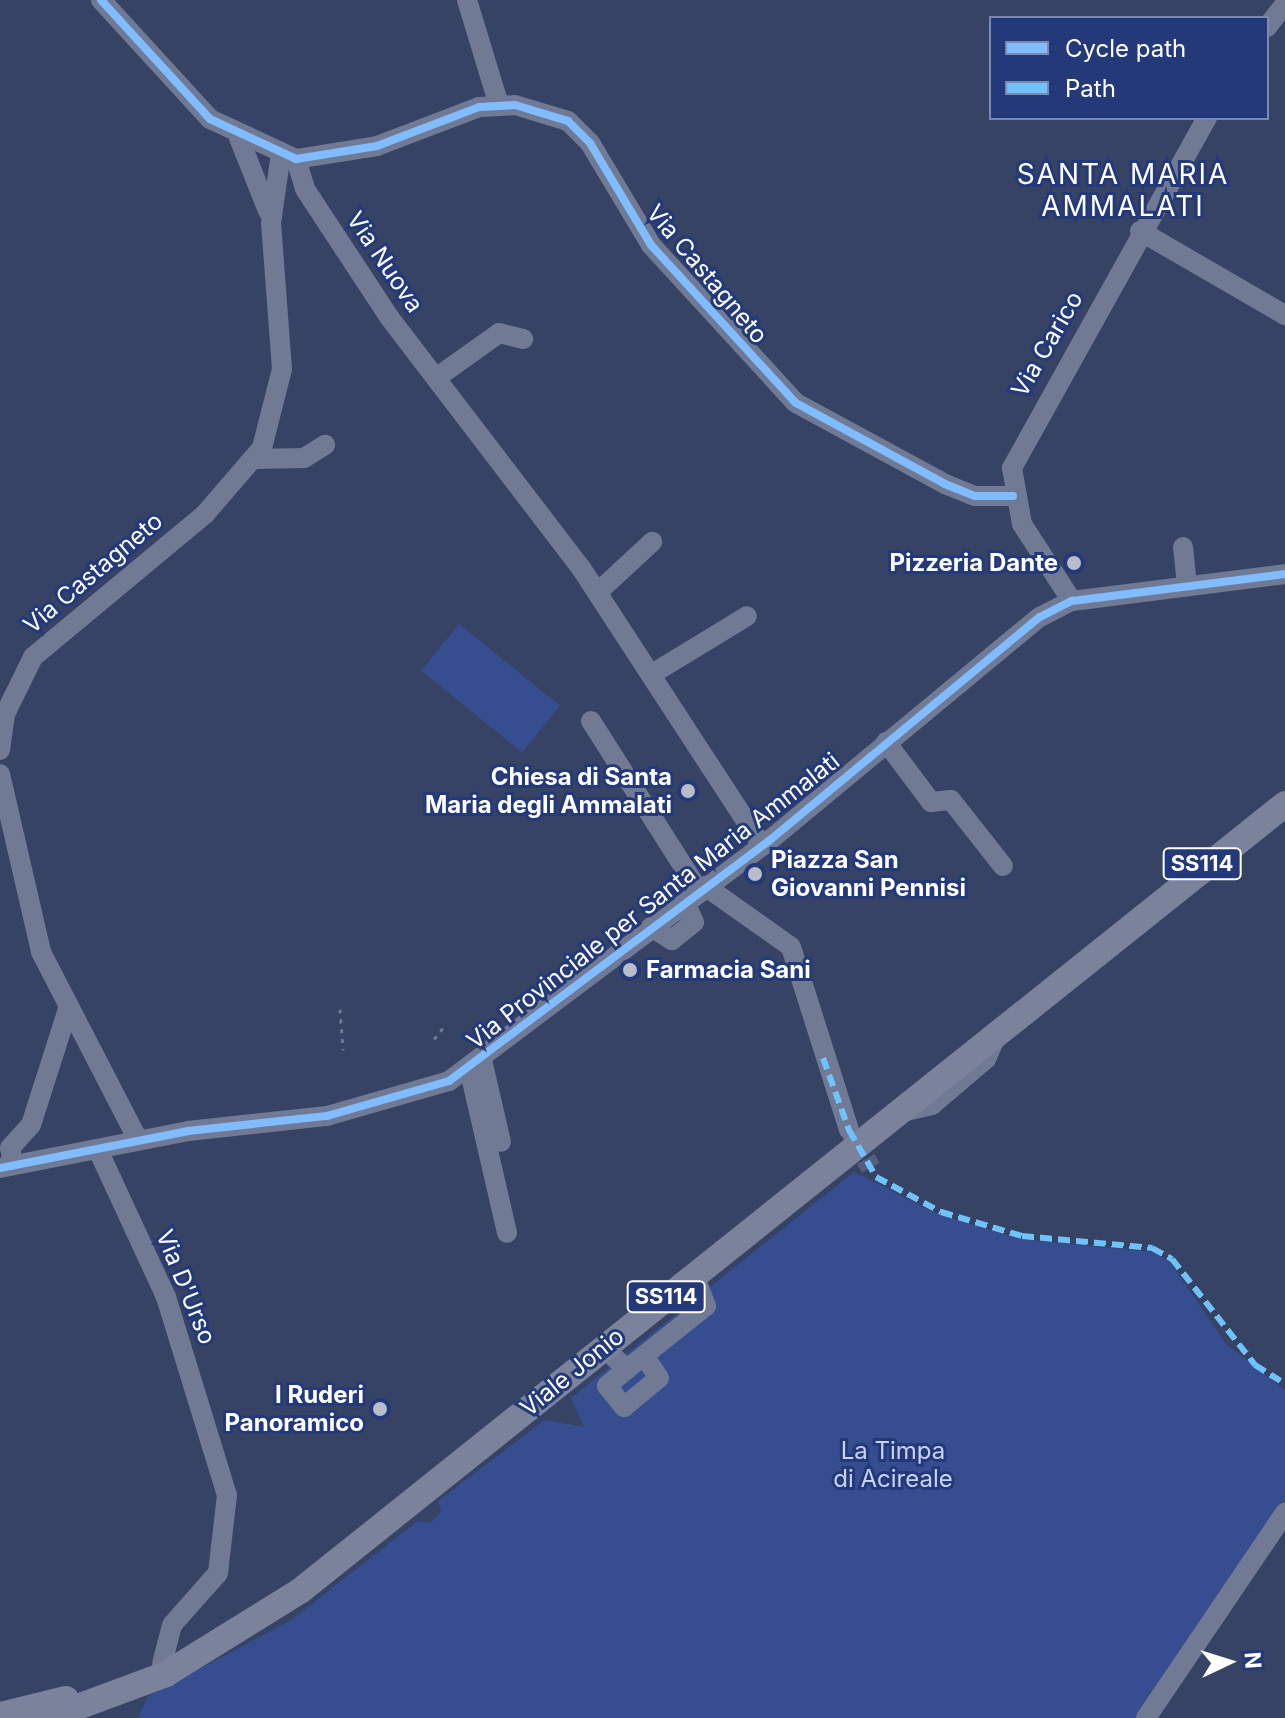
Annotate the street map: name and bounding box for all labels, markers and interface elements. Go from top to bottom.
legend [989,16,1269,120]
text: Cycle path [1065,34,1186,63]
text: Path [1065,74,1116,103]
district label: SANTA MARIA AMMALATI [1017,157,1229,223]
street label: Via Castagneto [640,199,774,349]
street label: Via Nuova [341,206,429,318]
street label: Via Carico [1005,286,1089,402]
street label: Via Castagneto [18,506,168,640]
place label: Pizzeria Dante [890,549,1058,577]
marker: Pizzeria Dante [1065,554,1083,572]
street label: Via Provinciale per Santa Maria Ammalati [461,747,845,1055]
place label: Chiesa di Santa Maria degli Ammalati [425,763,672,819]
marker: Chiesa di Santa Maria degli Ammalati [679,782,697,800]
place label: Piazza San Giovanni Pennisi [771,846,966,902]
road number: SS114 [1162,846,1242,882]
marker: Piazza San Giovanni Pennisi [746,865,764,883]
place label: Farmacia Sani [646,956,811,984]
marker: Farmacia Sani [621,961,639,979]
street label: Via D'Urso [150,1225,222,1349]
road number: SS114 [626,1279,706,1315]
street label: Viale Jonio [514,1322,630,1422]
place label: I Ruderi Panoramico [225,1381,364,1437]
marker: I Ruderi Panoramico [371,1400,389,1418]
park label: La Timpa di Acireale [833,1437,953,1493]
north arrow [1189,1622,1269,1702]
text: N [1239,1651,1266,1670]

